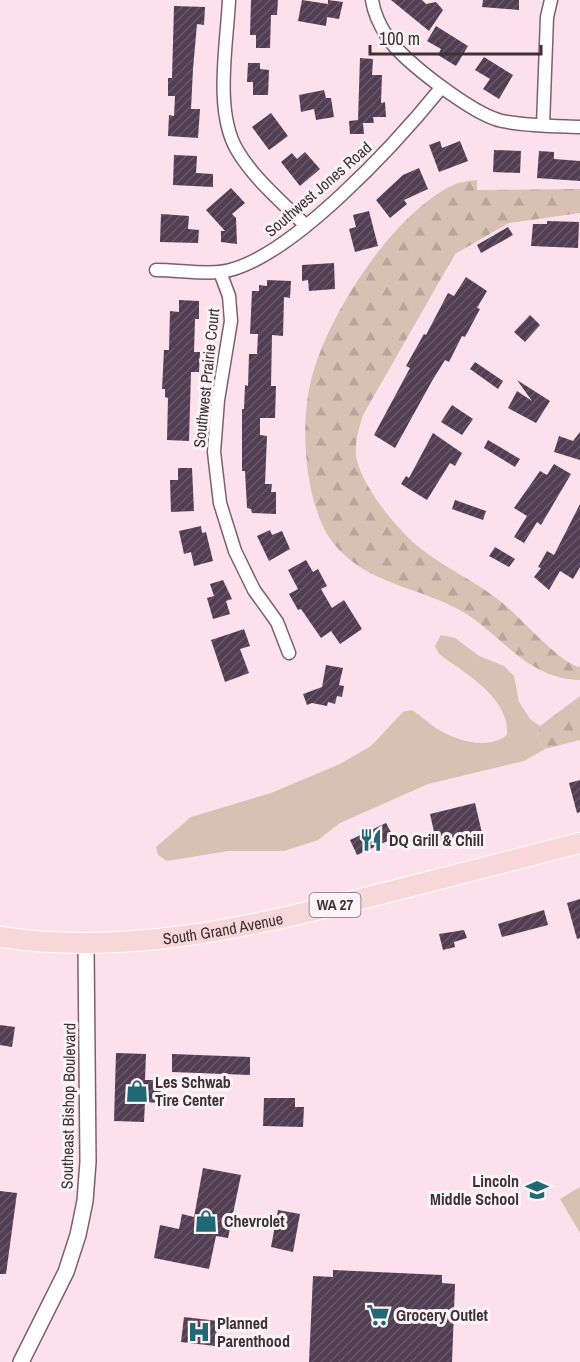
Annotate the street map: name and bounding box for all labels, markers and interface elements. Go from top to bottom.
scale bar [370,18,541,56]
text: 100 m [379,26,420,51]
street label: Southwest Jones Road [260,136,376,242]
street label: Southwest Prairie Court [188,307,224,449]
restaurant icon: DQ Grill & Chill [358,827,384,853]
place label: DQ Grill & Chill [389,829,484,851]
road number: WA 27 [310,893,360,917]
street label: South Grand Avenue [161,907,285,949]
street label: Southeast Bishop Boulevard [56,1023,80,1189]
place label: Les Schwab Tire Center [155,1071,231,1111]
shop icon: Les Schwab Tire Center [124,1078,150,1104]
place label: Lincoln Middle School [430,1170,519,1210]
school or university icon: Lincoln Middle School [524,1177,550,1203]
shop icon: Chevrolet [193,1208,219,1234]
place label: Chevrolet [224,1210,285,1232]
supermarket icon: Grocery Outlet [365,1302,391,1328]
place label: Grocery Outlet [396,1304,489,1326]
place label: Planned Parenthood [217,1312,290,1352]
hospital icon: Planned Parenthood [186,1319,212,1345]

